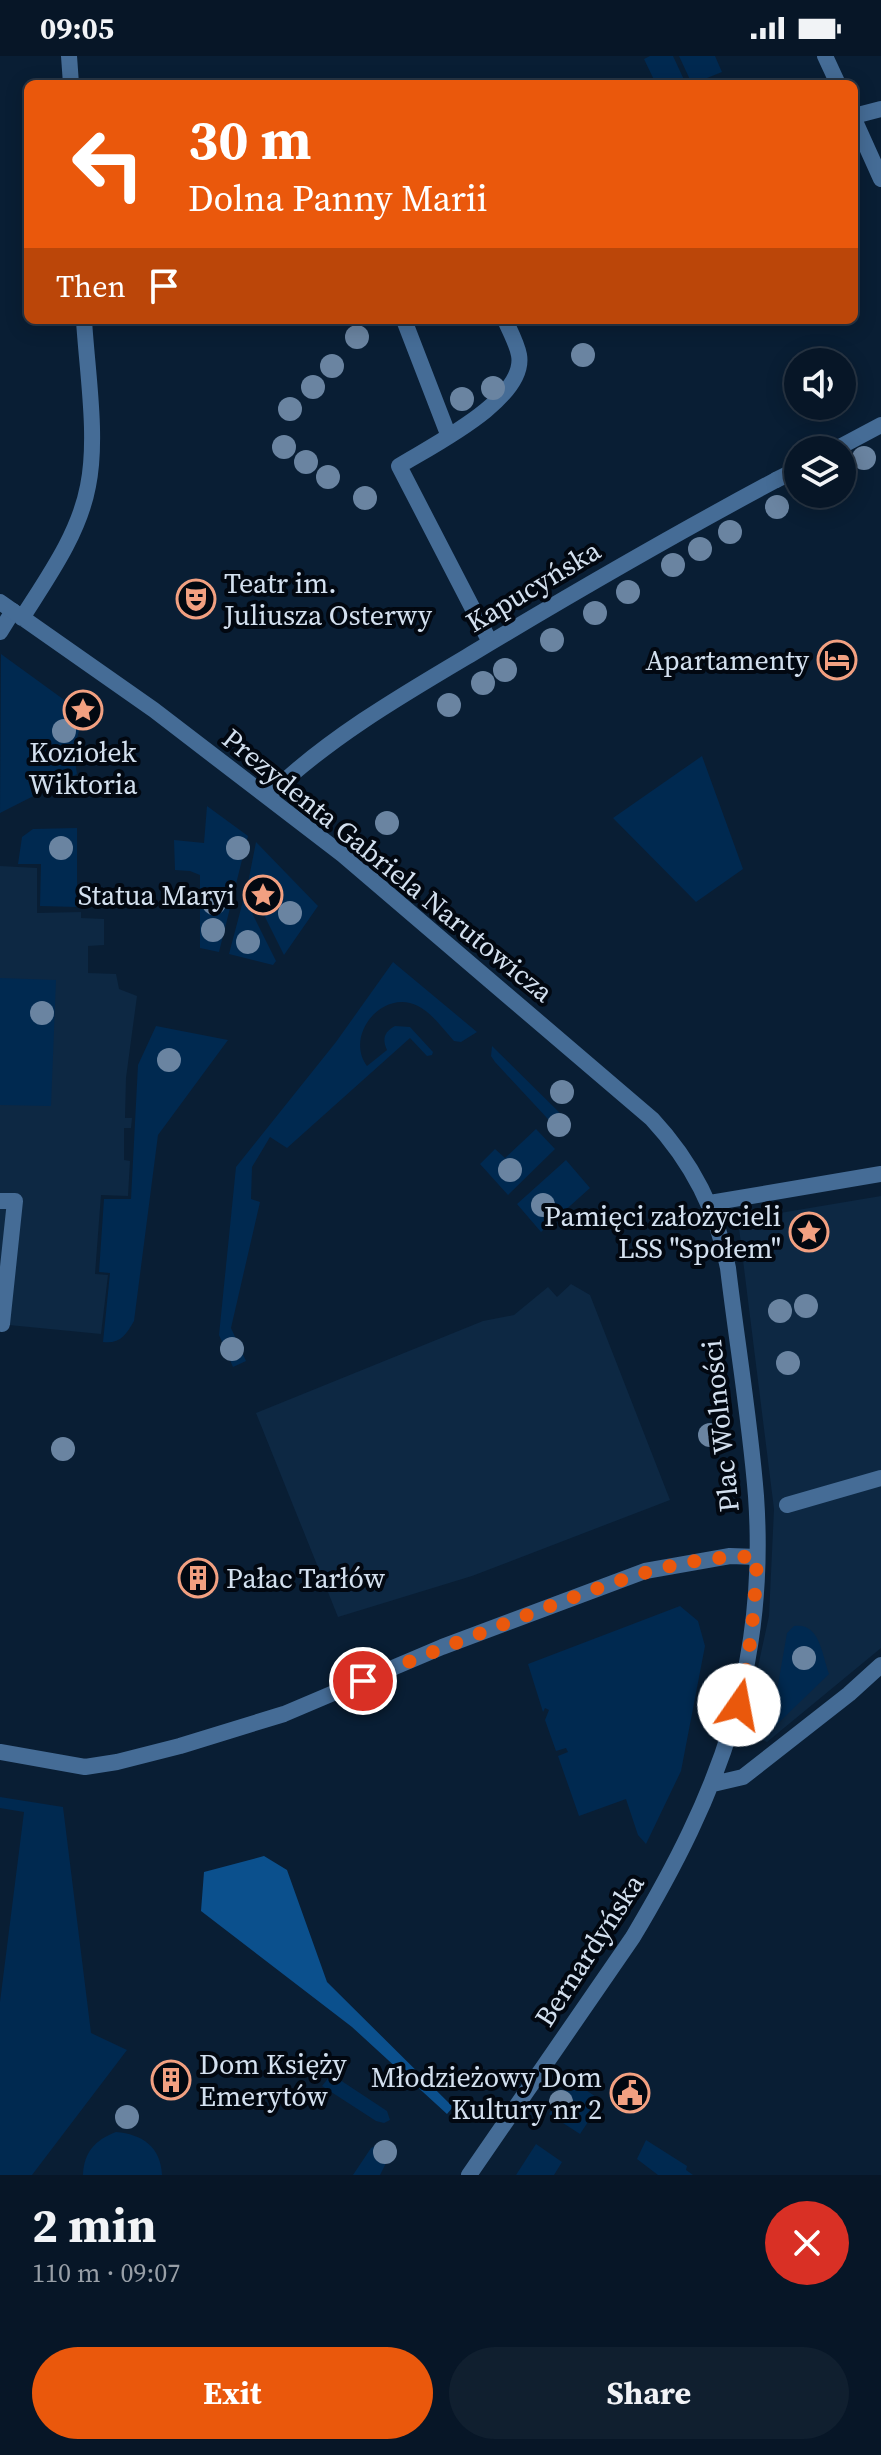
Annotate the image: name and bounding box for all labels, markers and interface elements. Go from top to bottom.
text: 09:05 [40,8,114,49]
text: 30 m [188,101,311,178]
icon: left [56,112,160,216]
text: Dolna Panny Marii [188,174,488,223]
icon: arrive [142,264,186,308]
text: Then [56,266,126,307]
map controls [784,348,856,508]
button: sound [784,348,856,420]
button: layers [784,436,856,508]
street label: Kapucyńska [459,531,608,641]
place label: Teatr im. Juliusza Osterwy [223,564,433,634]
theatre icon: Teatr im. Juliusza Osterwy [175,578,217,620]
hotel icon: Apartamenty [816,639,858,681]
place label: Apartamenty [645,641,810,679]
place icon: Koziołek Wiktoria [62,689,104,731]
street label: Prezydenta Gabriela Narutowicza [215,720,562,1011]
place label: Koziołek Wiktoria [29,733,138,803]
place icon: Statua Maryi [242,874,284,916]
place label: Statua Maryi [78,876,235,914]
place label: Pamięci założycieli LSS "Społem" [544,1197,781,1267]
place icon: Pamięci założycieli LSS "Społem" [788,1211,830,1253]
street label: Plac Wolności [692,1338,748,1514]
building icon: Pałac Tarłów [177,1557,219,1599]
place label: Pałac Tarłów [226,1559,386,1597]
pin [329,1647,397,1715]
icon: arrive [341,1659,385,1703]
position arrow [697,1663,781,1747]
street label: Bernardyńska [525,1866,653,2034]
place label: Dom Księży Emerytów [199,2045,347,2115]
place label: Młodzieżowy Dom Kultury nr 2 [371,2058,602,2128]
building icon: Dom Księży Emerytów [150,2059,192,2101]
public building icon: Młodzieżowy Dom Kultury nr 2 [609,2072,651,2114]
text: 2 min [32,2192,157,2258]
button: close [765,2201,849,2285]
text: 110 m · 09:07 [32,2255,180,2291]
button: Exit [32,2347,433,2439]
button: Share [449,2347,849,2439]

